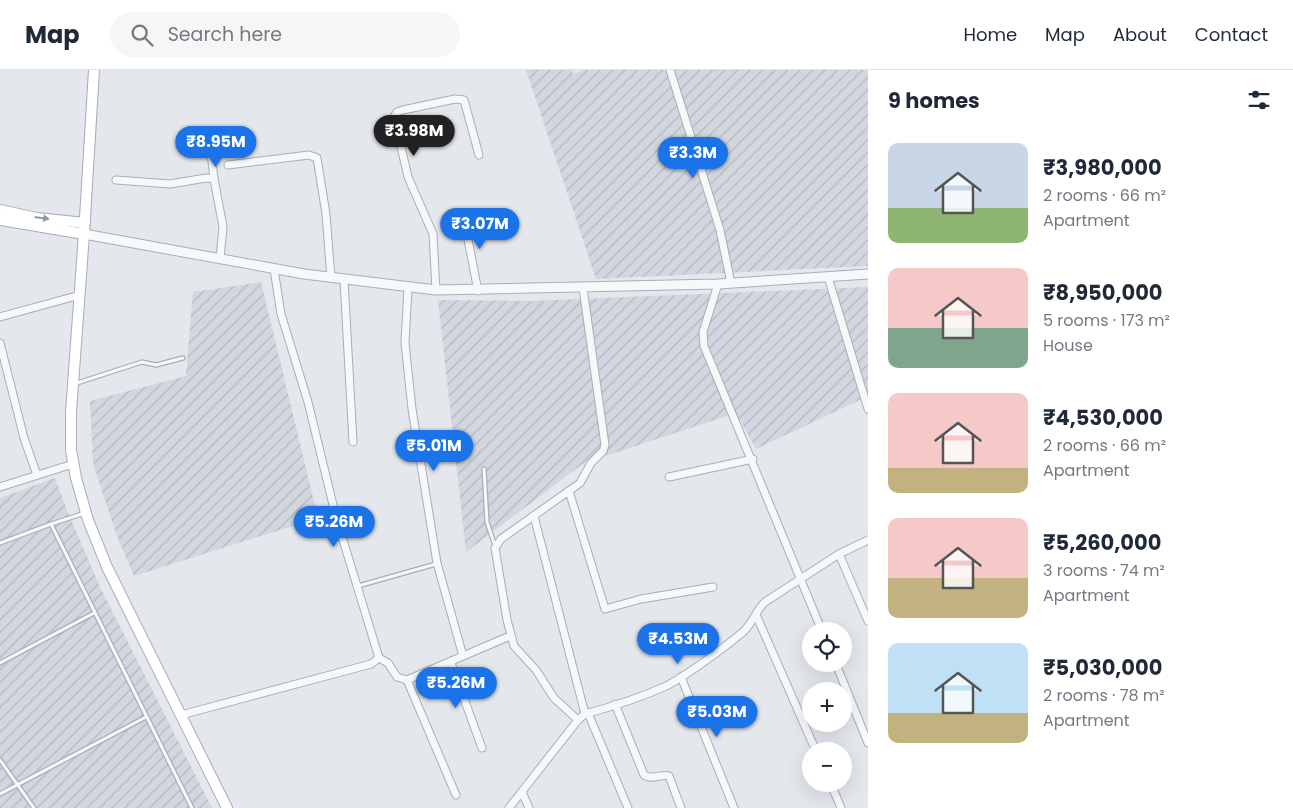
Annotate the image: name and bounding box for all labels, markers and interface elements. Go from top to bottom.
search box [110,12,460,57]
text: Map [25,18,80,51]
icon: search [128,21,156,49]
text: Search here [168,21,282,48]
text: Home [963,22,1017,47]
text: Map [1045,22,1085,47]
text: About [1113,22,1167,47]
text: Contact [1195,22,1268,47]
text: 9 homes [888,86,980,115]
icon: filters [1245,86,1273,114]
pin: ₹3.98M [373,114,455,157]
text: ₹3.98M [385,119,443,142]
pin: ₹8.95M [175,126,257,168]
text: ₹8.95M [186,130,246,153]
pin: ₹3.3M [658,136,728,179]
text: ₹3.3M [669,141,717,164]
text: ₹3,980,000 [1043,153,1162,182]
icon: home [928,163,988,223]
text: 2 rooms · 66 m² [1043,184,1166,207]
pin: ₹3.07M [439,208,521,250]
text: Apartment [1043,209,1130,232]
text: ₹3.07M [451,212,509,235]
one-way arrow [34,214,50,222]
text: ₹8,950,000 [1043,278,1163,307]
icon: home [928,288,988,348]
text: 5 rooms · 173 m² [1043,309,1170,332]
text: House [1043,334,1093,357]
text: ₹4,530,000 [1043,403,1163,432]
icon: home [928,413,988,473]
pin: ₹5.01M [393,430,475,472]
text: ₹5.01M [406,434,462,457]
text: 2 rooms · 66 m² [1043,434,1166,457]
text: Apartment [1043,459,1130,482]
pin: ₹5.26M [293,506,375,548]
text: ₹5.26M [305,510,363,533]
text: ₹5,260,000 [1043,528,1161,557]
icon: home [928,538,988,598]
text: 3 rooms · 74 m² [1043,559,1165,582]
text: Apartment [1043,584,1130,607]
pin: ₹4.53M [637,622,719,665]
map controls [802,622,852,792]
button: locate [802,622,852,672]
text: ₹4.53M [648,627,708,650]
text: ₹5,030,000 [1043,653,1162,682]
icon: home [928,663,988,723]
pin: ₹5.26M [415,666,497,709]
text: ₹5.26M [427,671,485,694]
button: + [802,682,852,732]
text: 2 rooms · 78 m² [1043,684,1165,707]
pin: ₹5.03M [676,696,758,738]
text: ₹5.03M [687,700,747,723]
text: Apartment [1043,709,1130,732]
button: − [802,742,852,792]

